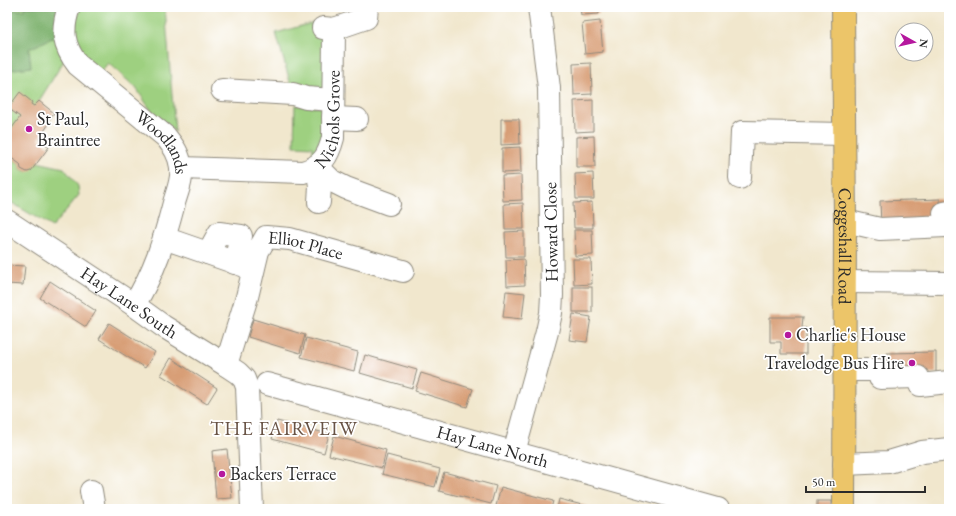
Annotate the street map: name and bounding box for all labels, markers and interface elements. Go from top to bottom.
north arrow [894,22,934,62]
text: N [916,38,931,49]
street label: Nichols Grove [309,70,345,173]
street label: Woodlands [131,105,193,175]
place label: St Paul, Braintree [37,107,100,151]
marker: St Paul, Braintree [24,124,34,134]
street label: Howard Close [538,182,563,282]
street label: Coggeshall Road [834,188,857,305]
street label: Elliot Place [267,225,346,265]
street label: Hay Lane South [77,261,182,343]
place label: Charlie's House [796,323,906,346]
marker: Charlie's House [783,330,793,340]
place label: Travelodge Bus Hire [764,351,904,374]
marker: Travelodge Bus Hire [907,358,917,368]
district label: THE FAIRVEIW [210,415,358,441]
street label: Hay Lane North [434,420,551,472]
place label: Backers Terrace [230,462,336,485]
scale bar [806,468,925,494]
marker: Backers Terrace [217,469,227,479]
text: 50 m [812,474,836,490]

